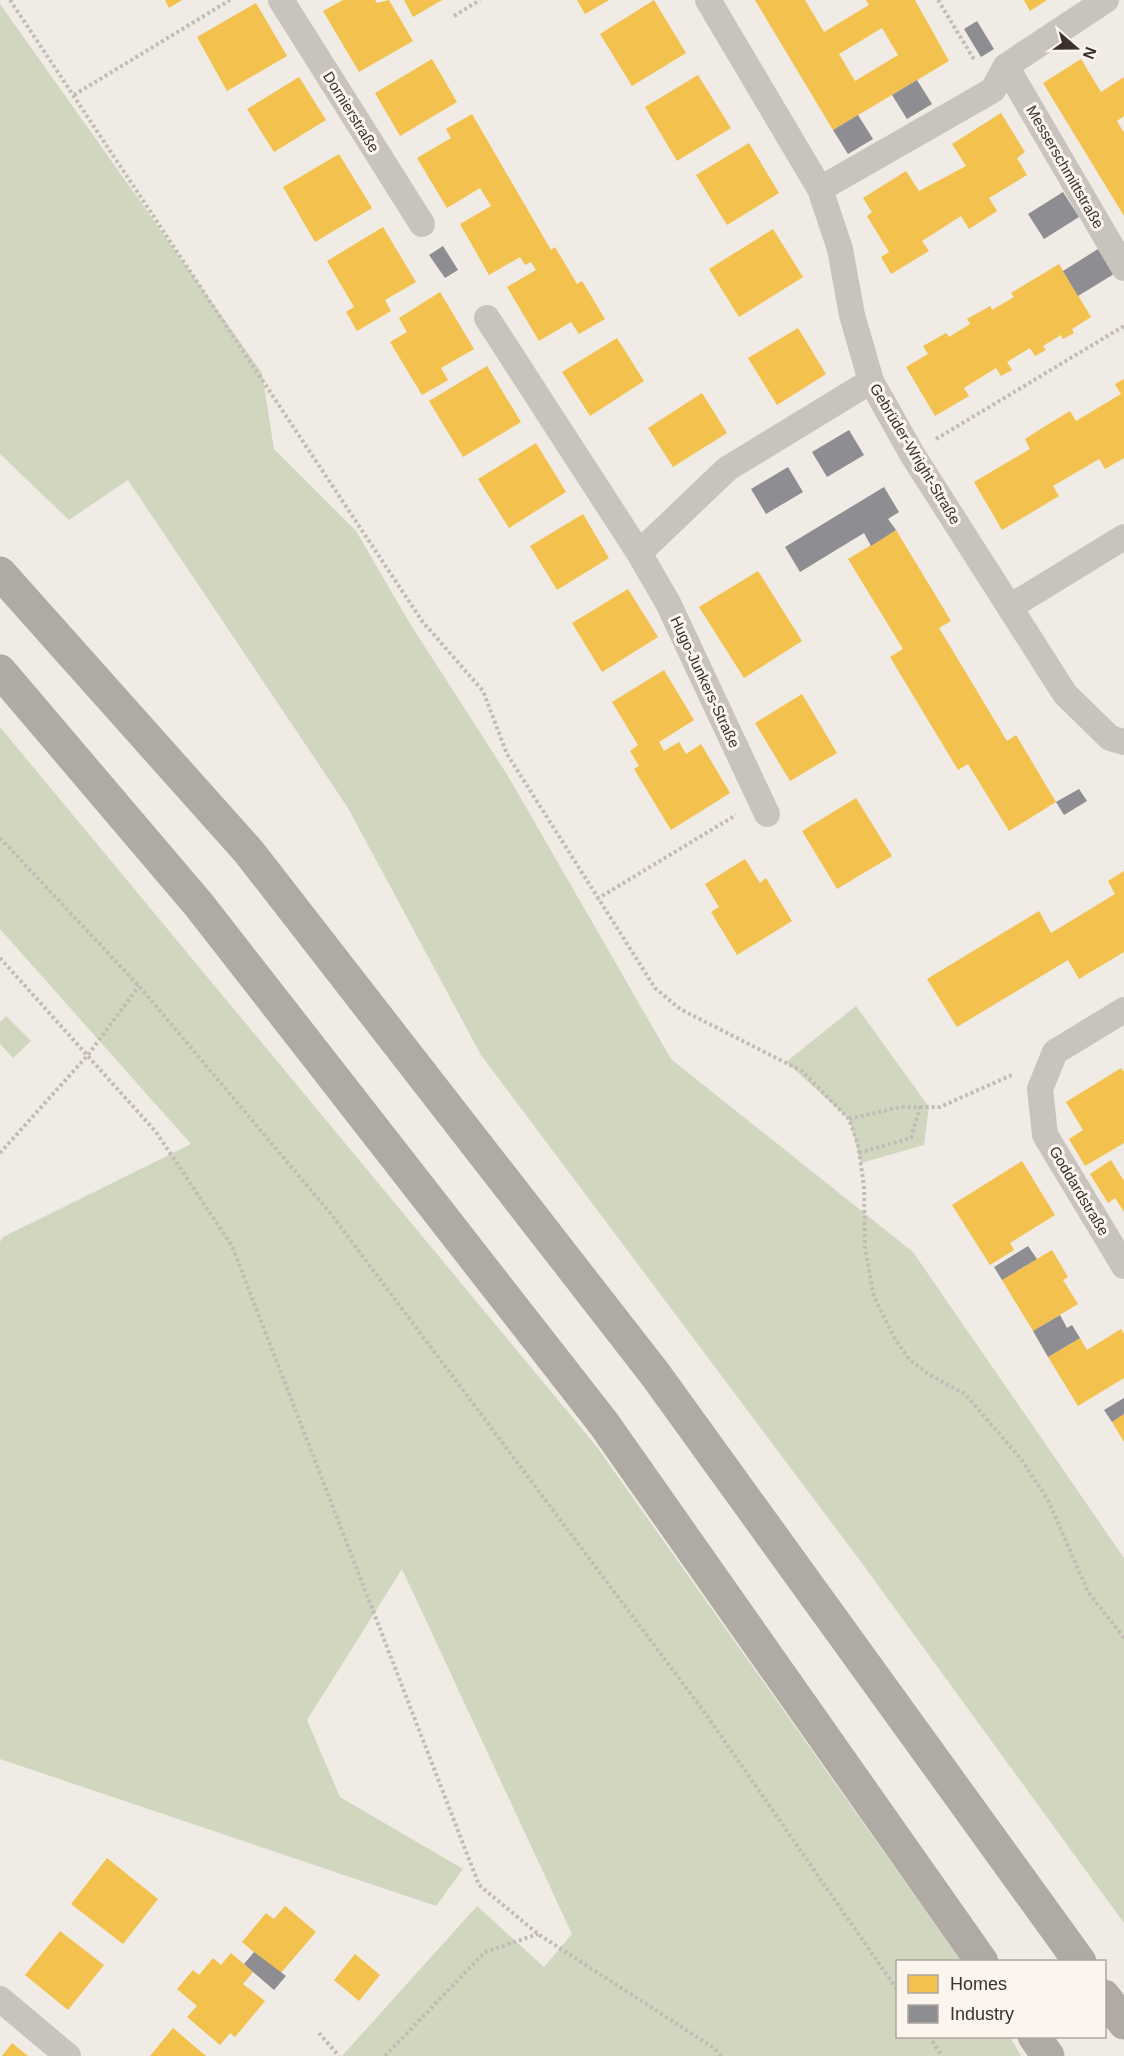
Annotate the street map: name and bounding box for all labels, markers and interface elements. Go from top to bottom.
north arrow [1046,18,1106,78]
text: N [1080,45,1100,61]
street label: Dornierstraße [320,68,383,155]
street label: Messerschmittstraße [1023,102,1108,231]
street label: Gebrüder-Wright-Straße [867,380,964,527]
street label: Hugo-Junkers-Straße [667,613,743,750]
street label: Goddardstraße [1046,1143,1113,1238]
legend [896,1960,1106,2038]
text: Homes [950,1974,1007,1994]
text: Industry [950,2004,1014,2024]

